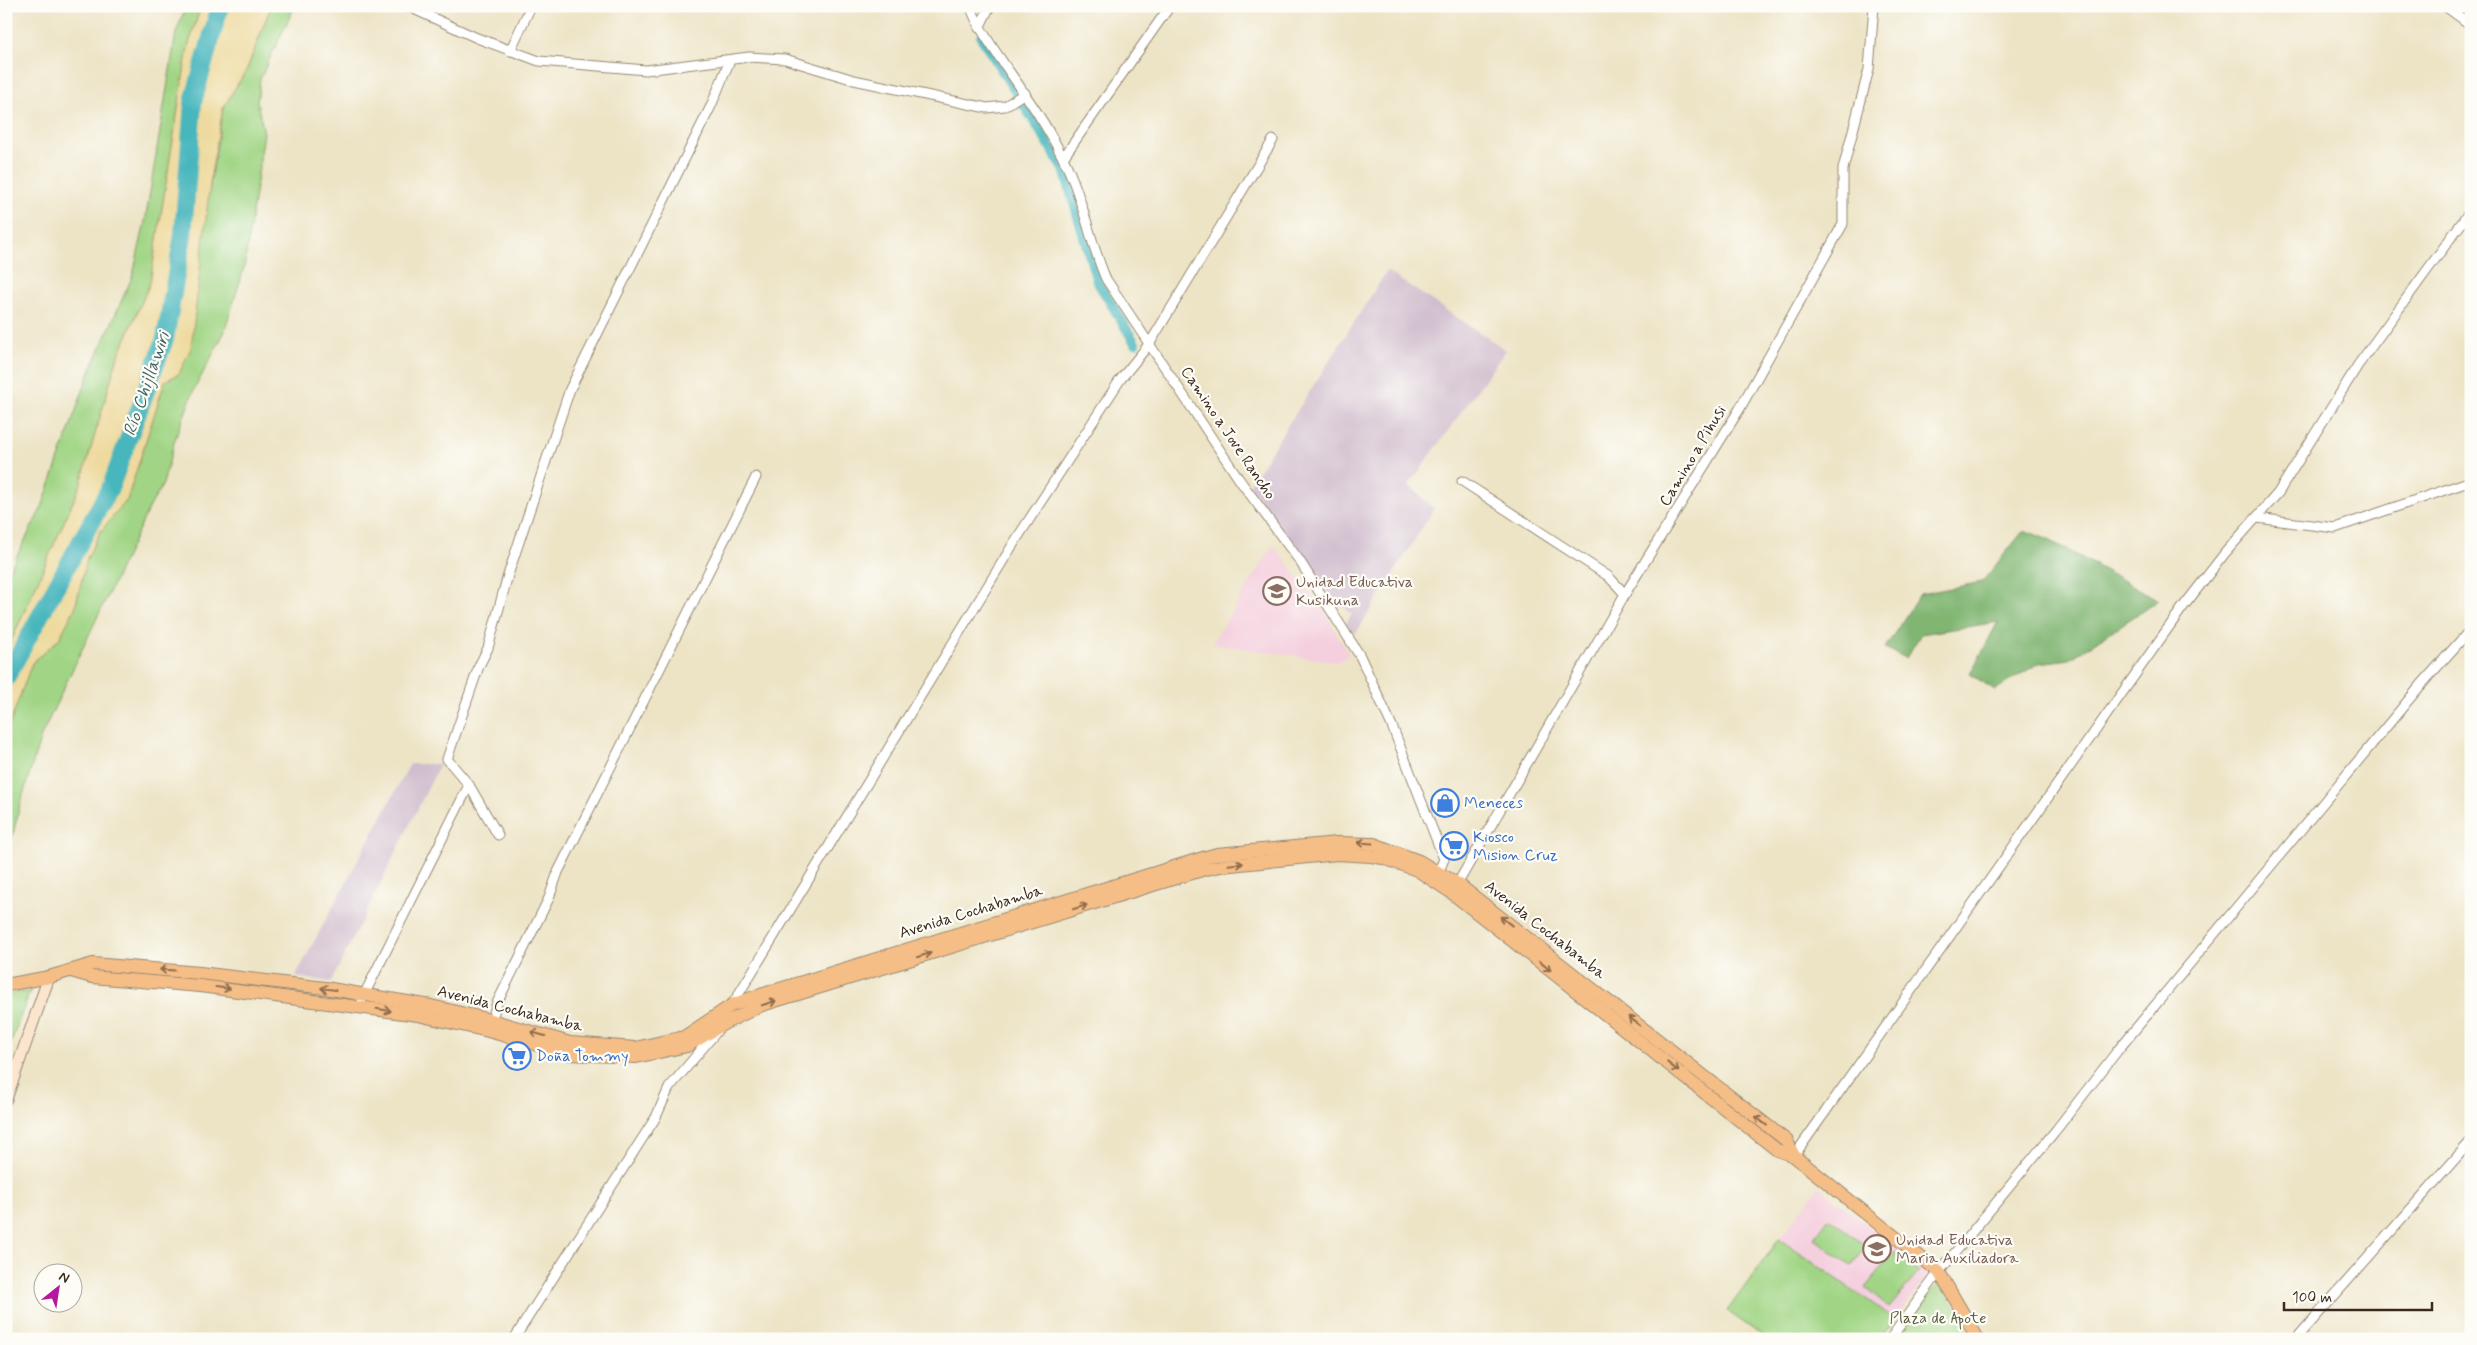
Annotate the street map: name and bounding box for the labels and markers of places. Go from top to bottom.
place label: Unidad Educativa Kusikuna [1296,572,1413,611]
school or university icon: Unidad Educativa Kusikuna [1262,576,1292,606]
shop icon: Meneces [1430,788,1460,818]
place label: Meneces [1464,793,1523,814]
place label: Kiosco Mision Cruz [1473,827,1558,866]
supermarket icon: Kiosco Mision Cruz [1439,831,1469,861]
supermarket icon: Doña Tommy [502,1041,532,1071]
place label: Doña Tommy [536,1046,629,1067]
place label: Unidad Educativa Maria Auxiliadora [1896,1230,2019,1269]
school or university icon: Unidad Educativa Maria Auxiliadora [1862,1234,1892,1264]

